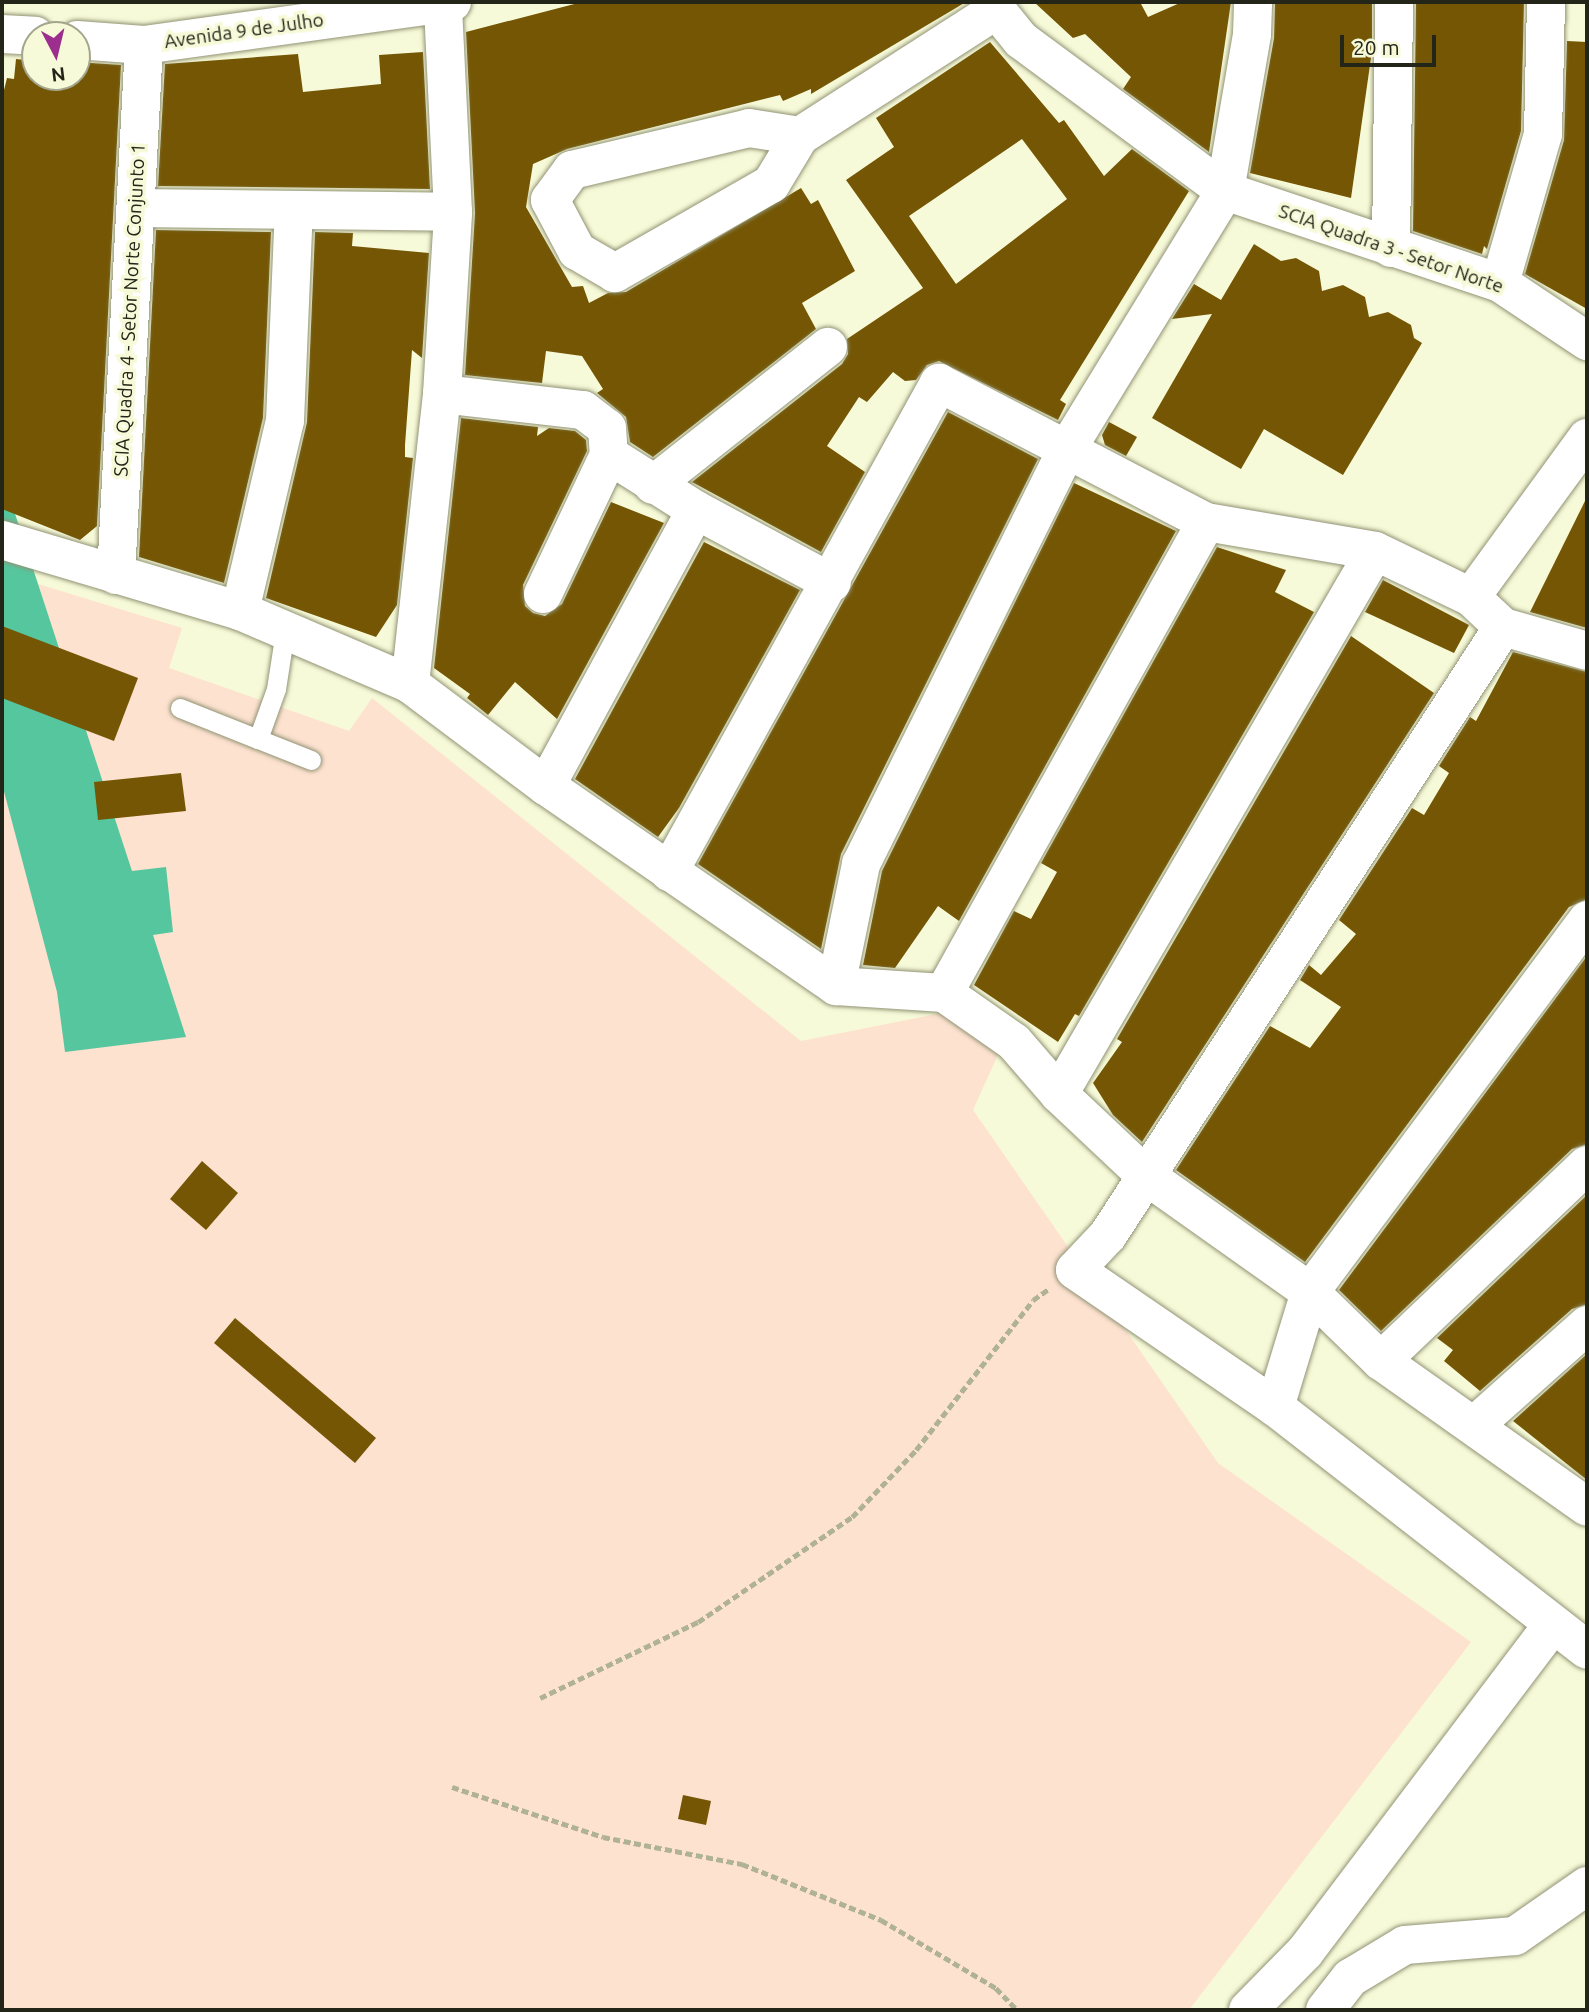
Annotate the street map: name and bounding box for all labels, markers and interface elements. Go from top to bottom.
street label: Avenida 9 de Julho [163,9,325,53]
north arrow [21,21,91,91]
scale bar [1344,21,1440,65]
text: 20 m [1353,35,1400,59]
text: N [50,63,67,87]
street label: SCIA Quadra 4 - Setor Norte Conjunto 1 [110,143,150,477]
street label: SCIA Quadra 3 - Setor Norte [1276,200,1506,298]

